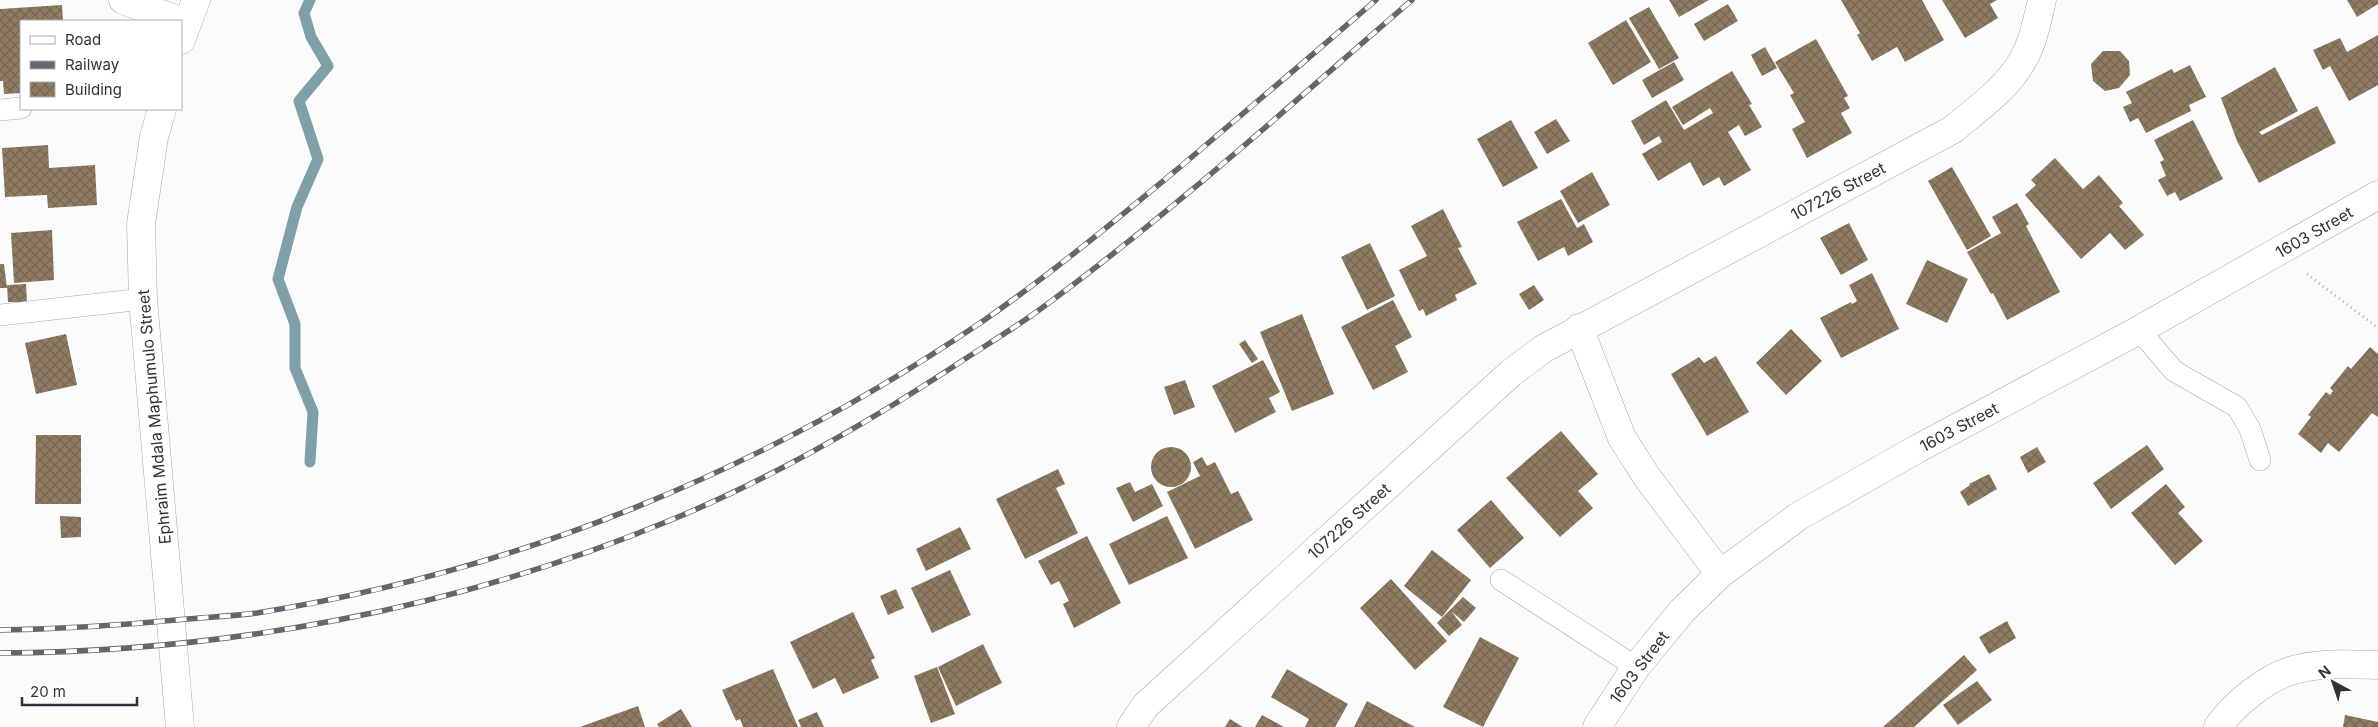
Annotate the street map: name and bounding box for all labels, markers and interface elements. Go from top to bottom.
legend [20,20,182,110]
text: Road [65,30,101,49]
text: Railway [65,55,120,74]
text: Building [65,80,122,99]
street label: 107226 Street [1787,158,1889,224]
street label: 1603 Street [2272,202,2356,262]
street label: Ephraim Mdala Maphumulo Street [133,289,175,545]
street label: 1603 Street [1916,398,2002,456]
street label: 107226 Street [1304,479,1394,563]
street label: 1603 Street [1605,627,1673,707]
north arrow [2308,657,2358,707]
text: N [2315,662,2334,682]
scale bar [22,674,138,706]
text: 20 m [30,682,66,701]

